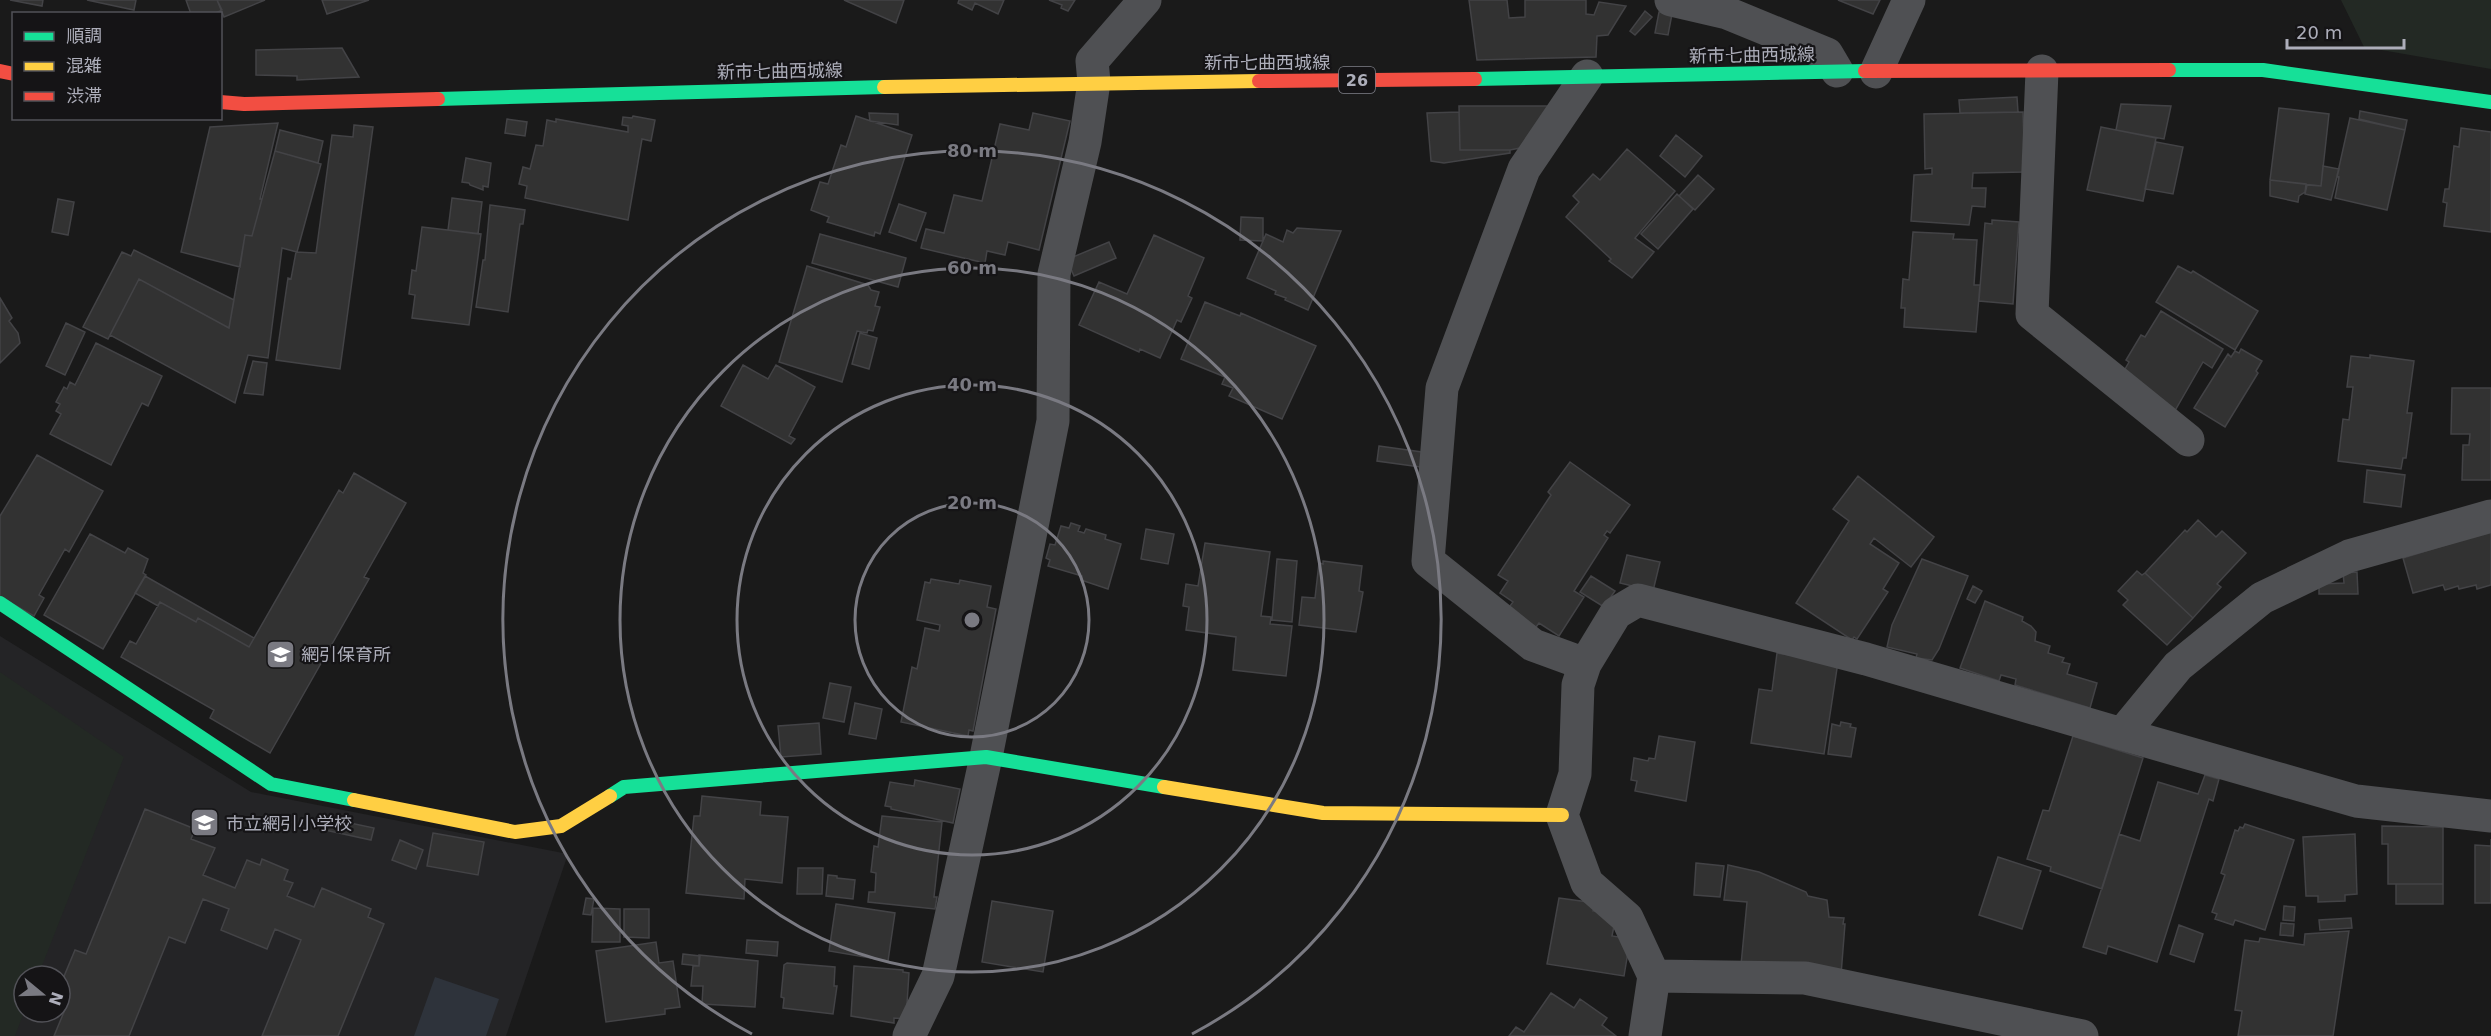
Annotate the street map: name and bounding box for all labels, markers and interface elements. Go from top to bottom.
legend [12,12,222,120]
scale bar [2287,12,2404,50]
text: 20 m [2296,22,2342,43]
text: 順調 [66,25,102,46]
street label: 新市七曲西城線 [1689,43,1815,67]
street label: 新市七曲西城線 [1204,52,1330,73]
text: 混雑 [66,55,102,76]
street label: 新市七曲西城線 [717,59,843,83]
road number: 26 [1339,67,1375,93]
text: 渋滞 [66,85,102,106]
text: 80 m [947,140,997,161]
text: 60 m [947,257,997,278]
text: 40 m [947,374,997,395]
text: 20 m [947,492,997,513]
centre of rings [962,610,982,630]
school or university icon: 網引保育所 [264,638,296,670]
place label: 網引保育所 [301,644,391,665]
school or university icon: 市立網引小学校 [189,807,221,839]
place label: 市立網引小学校 [226,813,352,834]
north arrow [12,964,72,1024]
text: N [45,989,67,1008]

